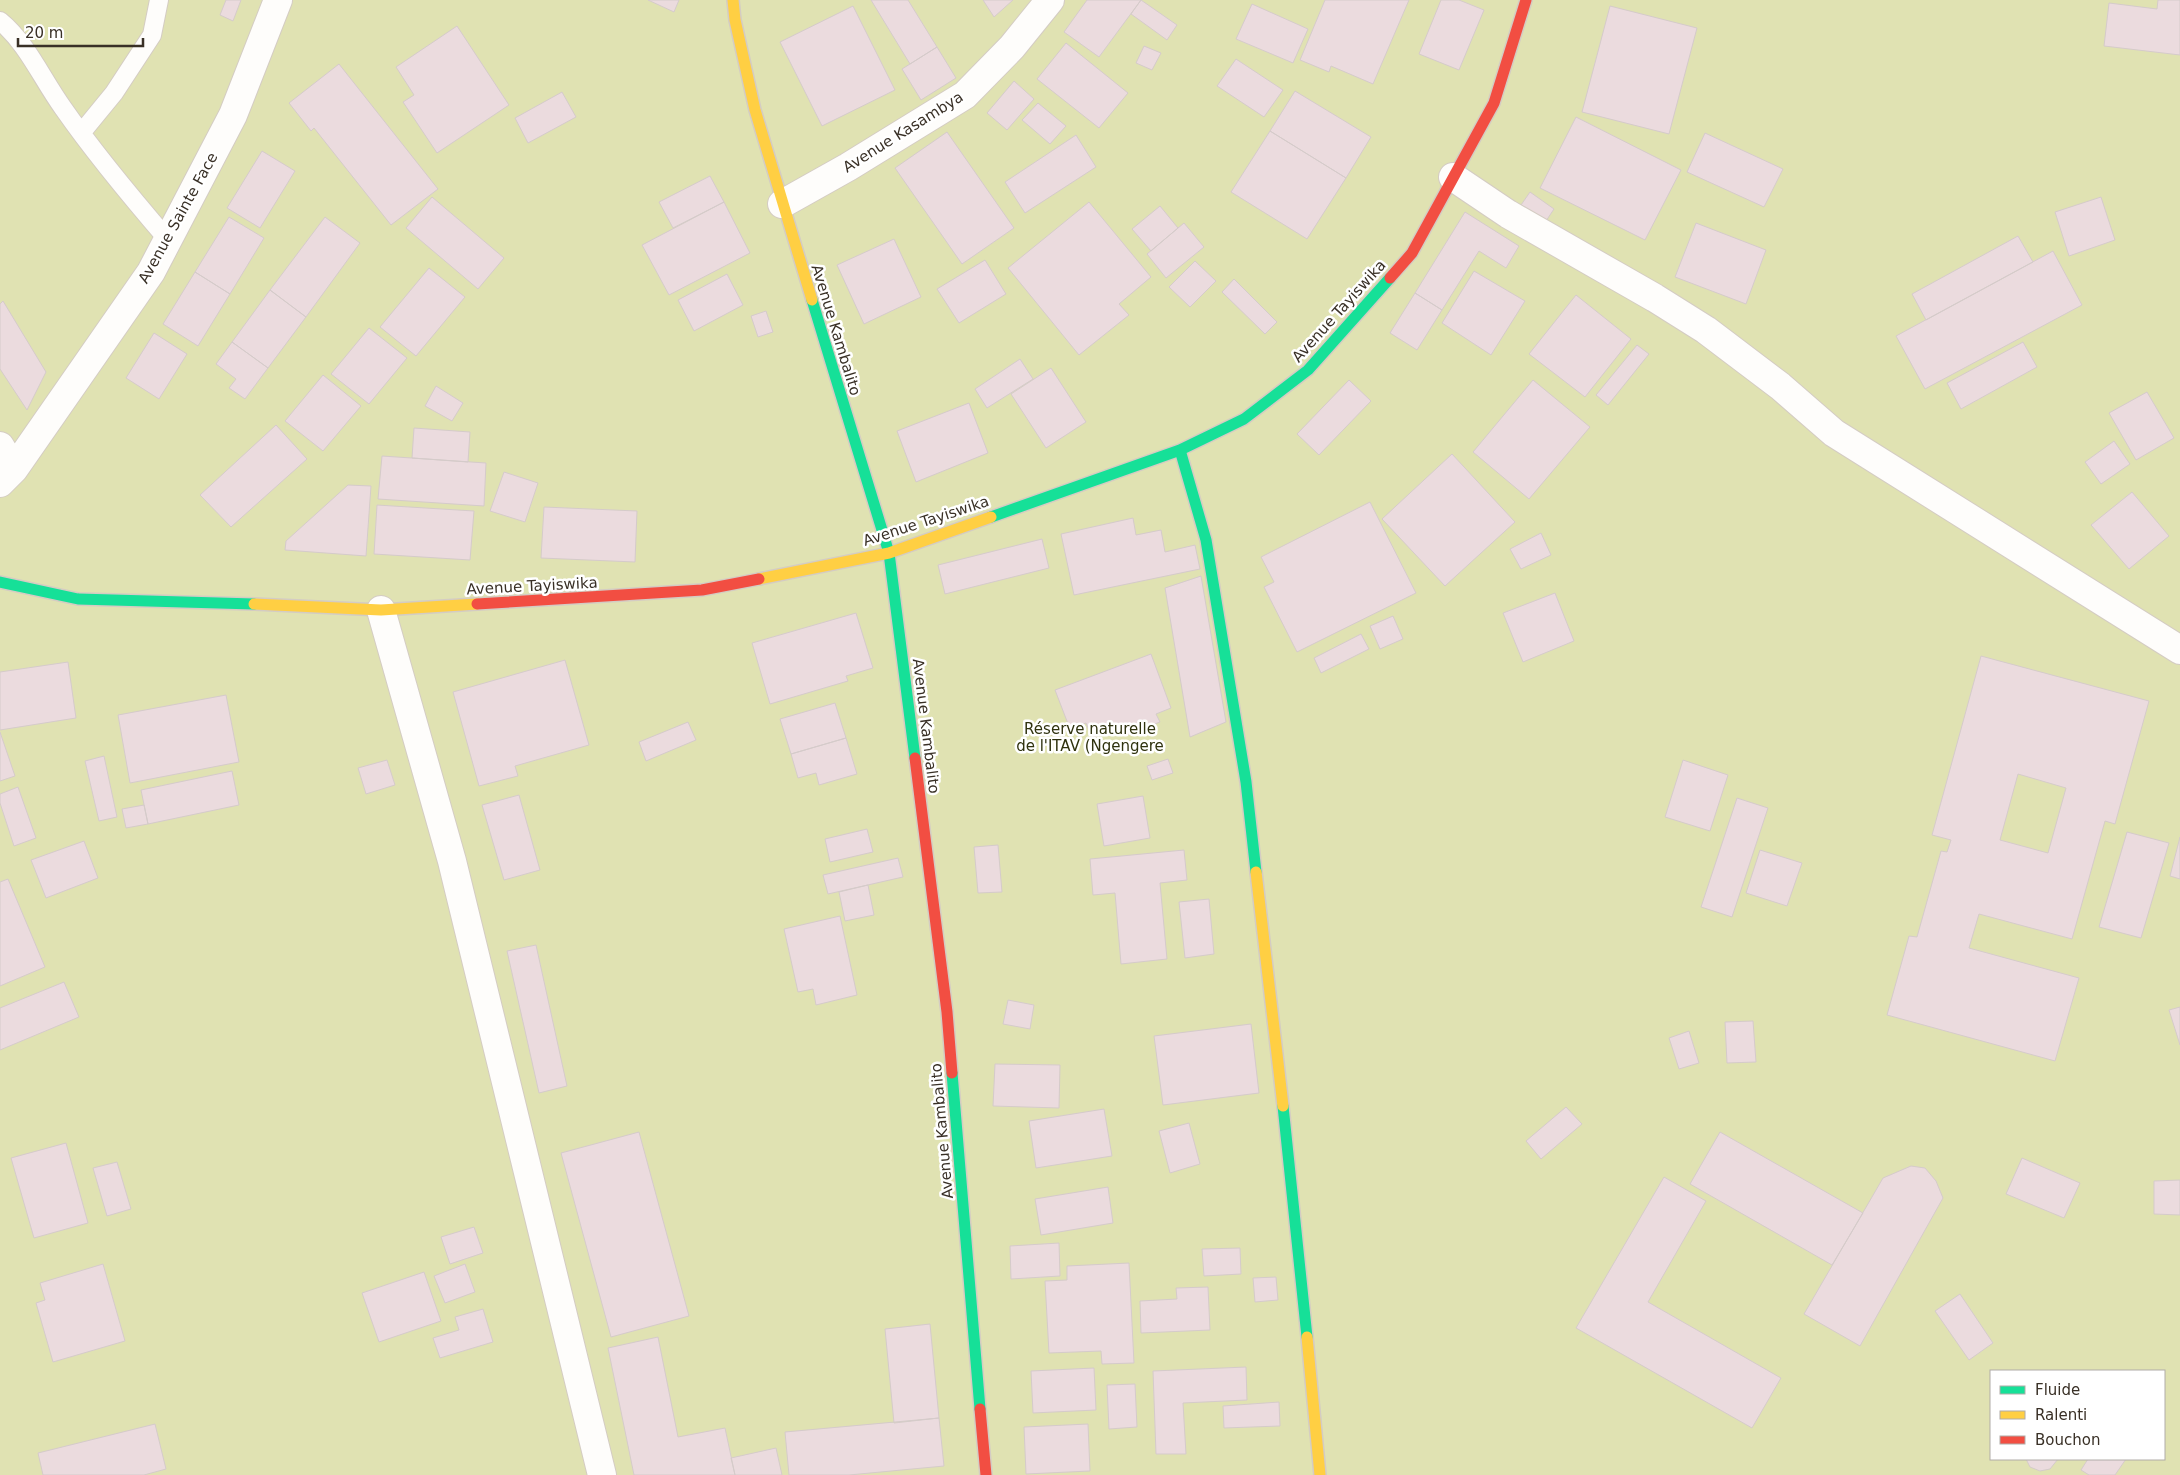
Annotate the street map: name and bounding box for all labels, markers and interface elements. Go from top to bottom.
scale bar [18,15,142,47]
text: 20 m [25,24,63,42]
street label: Avenue Kasambya [840,88,966,176]
street label: Avenue Sainte Face [135,149,221,287]
street label: Avenue Tayiswika [1288,256,1390,366]
street label: Avenue Kambalito [808,262,864,398]
street label: Avenue Tayiswika [861,492,991,550]
street label: Avenue Tayiswika [466,574,598,598]
street label: Avenue Kambalito [909,657,943,795]
park label: Réserve naturelle de l'ITAV (Ngengere [1016,720,1164,755]
street label: Avenue Kambalito [927,1062,957,1200]
legend [1990,1370,2165,1460]
text: Fluide [2035,1381,2080,1399]
text: Ralenti [2035,1406,2087,1424]
text: Bouchon [2035,1431,2100,1449]

